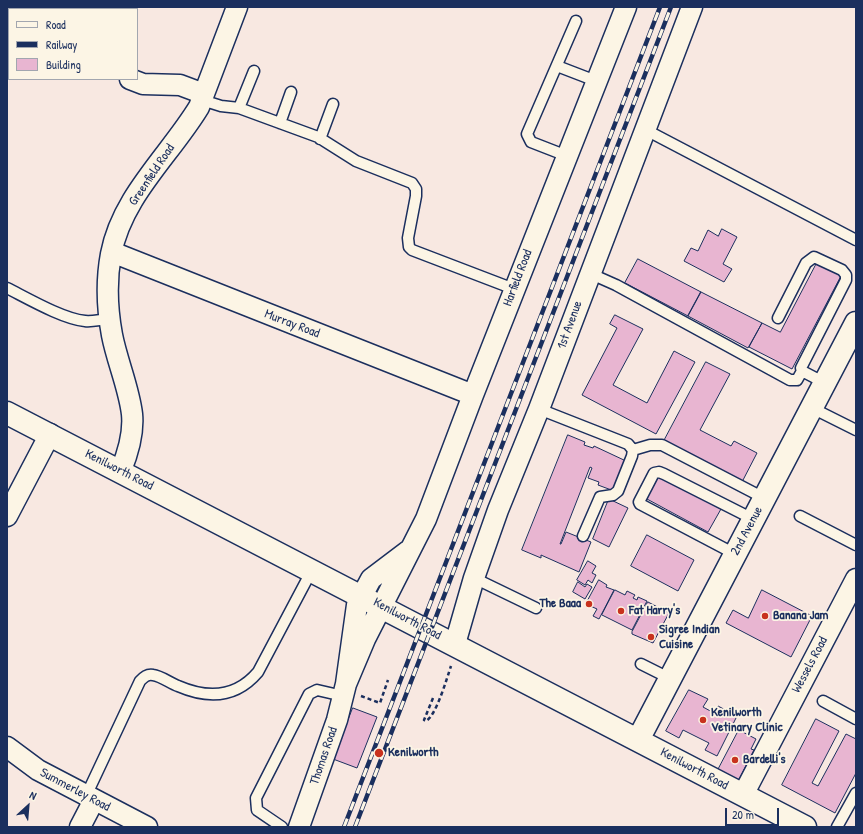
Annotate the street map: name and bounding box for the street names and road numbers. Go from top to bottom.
street label: Greenfield Road [126,141,178,209]
street label: Harfield Road [500,247,536,309]
street label: 1st Avenue [554,299,586,351]
street label: Murray Road [262,306,322,342]
street label: Kenilworth Road [82,446,156,494]
street label: 2nd Avenue [728,504,766,558]
street label: Kenilworth Road [370,595,444,643]
street label: Wessels Road [789,634,831,696]
street label: Thomas Road [307,725,341,787]
street label: Kenilworth Road [657,745,731,793]
street label: Summerley Road [37,765,113,815]

